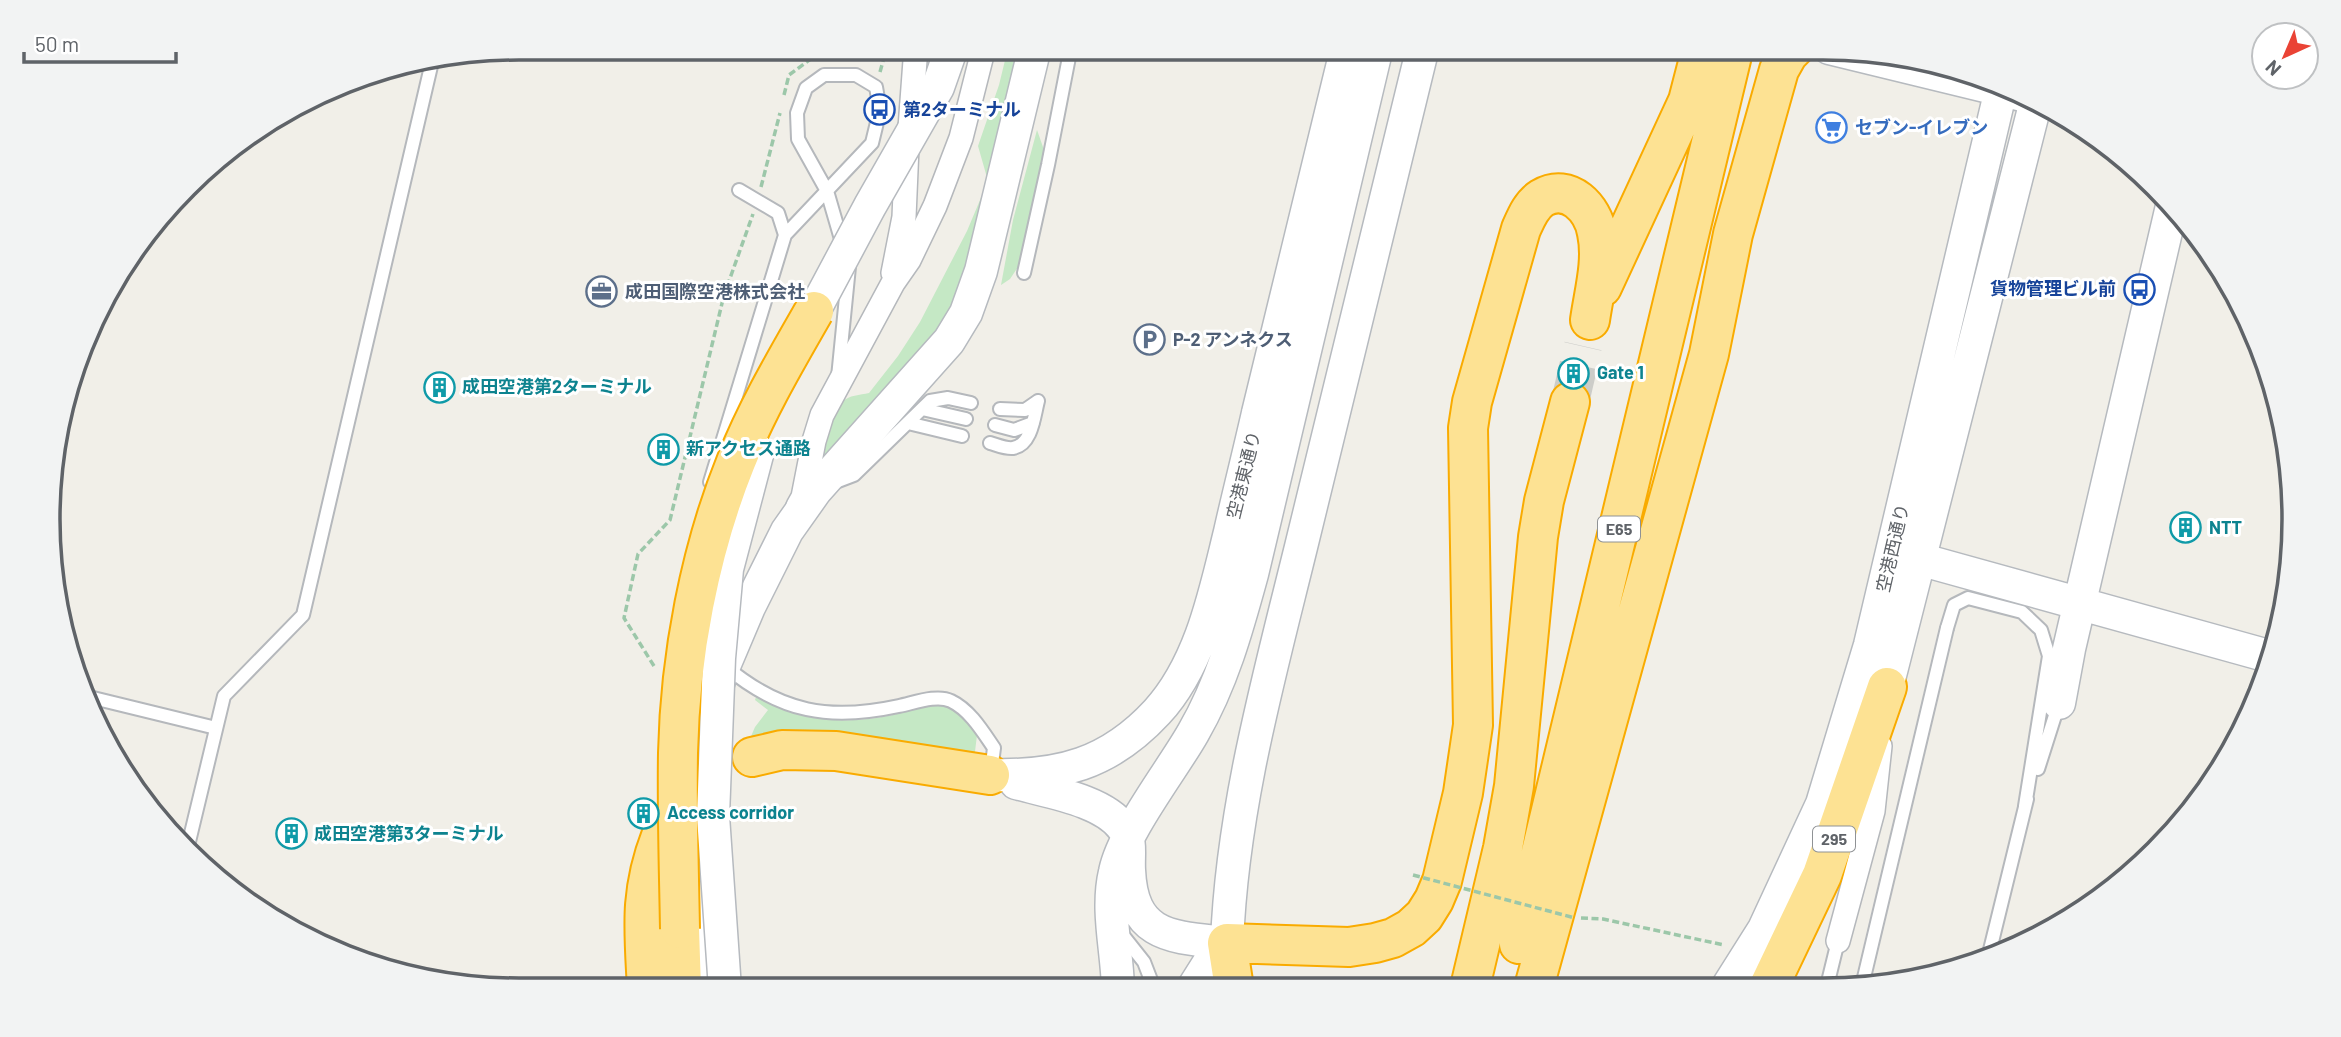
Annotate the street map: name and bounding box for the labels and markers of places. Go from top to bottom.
bus stop icon: 第2ターミナル [863,93,897,127]
place label: 第2ターミナル [903,98,1021,120]
supermarket icon: セブン-イレブン [1815,111,1849,145]
place label: セブン-イレブン [1855,116,1988,138]
bus stop icon: 貨物管理ビル前 [2122,272,2156,306]
office icon: 成田国際空港株式会社 [585,275,619,309]
place label: 貨物管理ビル前 [1990,277,2116,299]
place label: 成田国際空港株式会社 [625,280,805,302]
parking icon: P-2 アンネクス [1133,323,1167,357]
place label: P-2 アンネクス [1173,328,1293,350]
building icon: Gate 1 [1557,356,1591,390]
place label: Gate 1 [1597,361,1644,383]
building icon: 成田空港第2ターミナル [422,370,456,404]
place label: 成田空港第2ターミナル [462,375,652,397]
building icon: 新アクセス通路 [646,432,680,466]
place label: 新アクセス通路 [686,437,811,459]
building icon: NTT [2169,511,2203,545]
place label: NTT [2209,516,2242,538]
building icon: Access corridor [627,796,661,830]
place label: Access corridor [667,801,794,823]
building icon: 成田空港第3ターミナル [274,817,308,851]
place label: 成田空港第3ターミナル [314,822,504,844]

